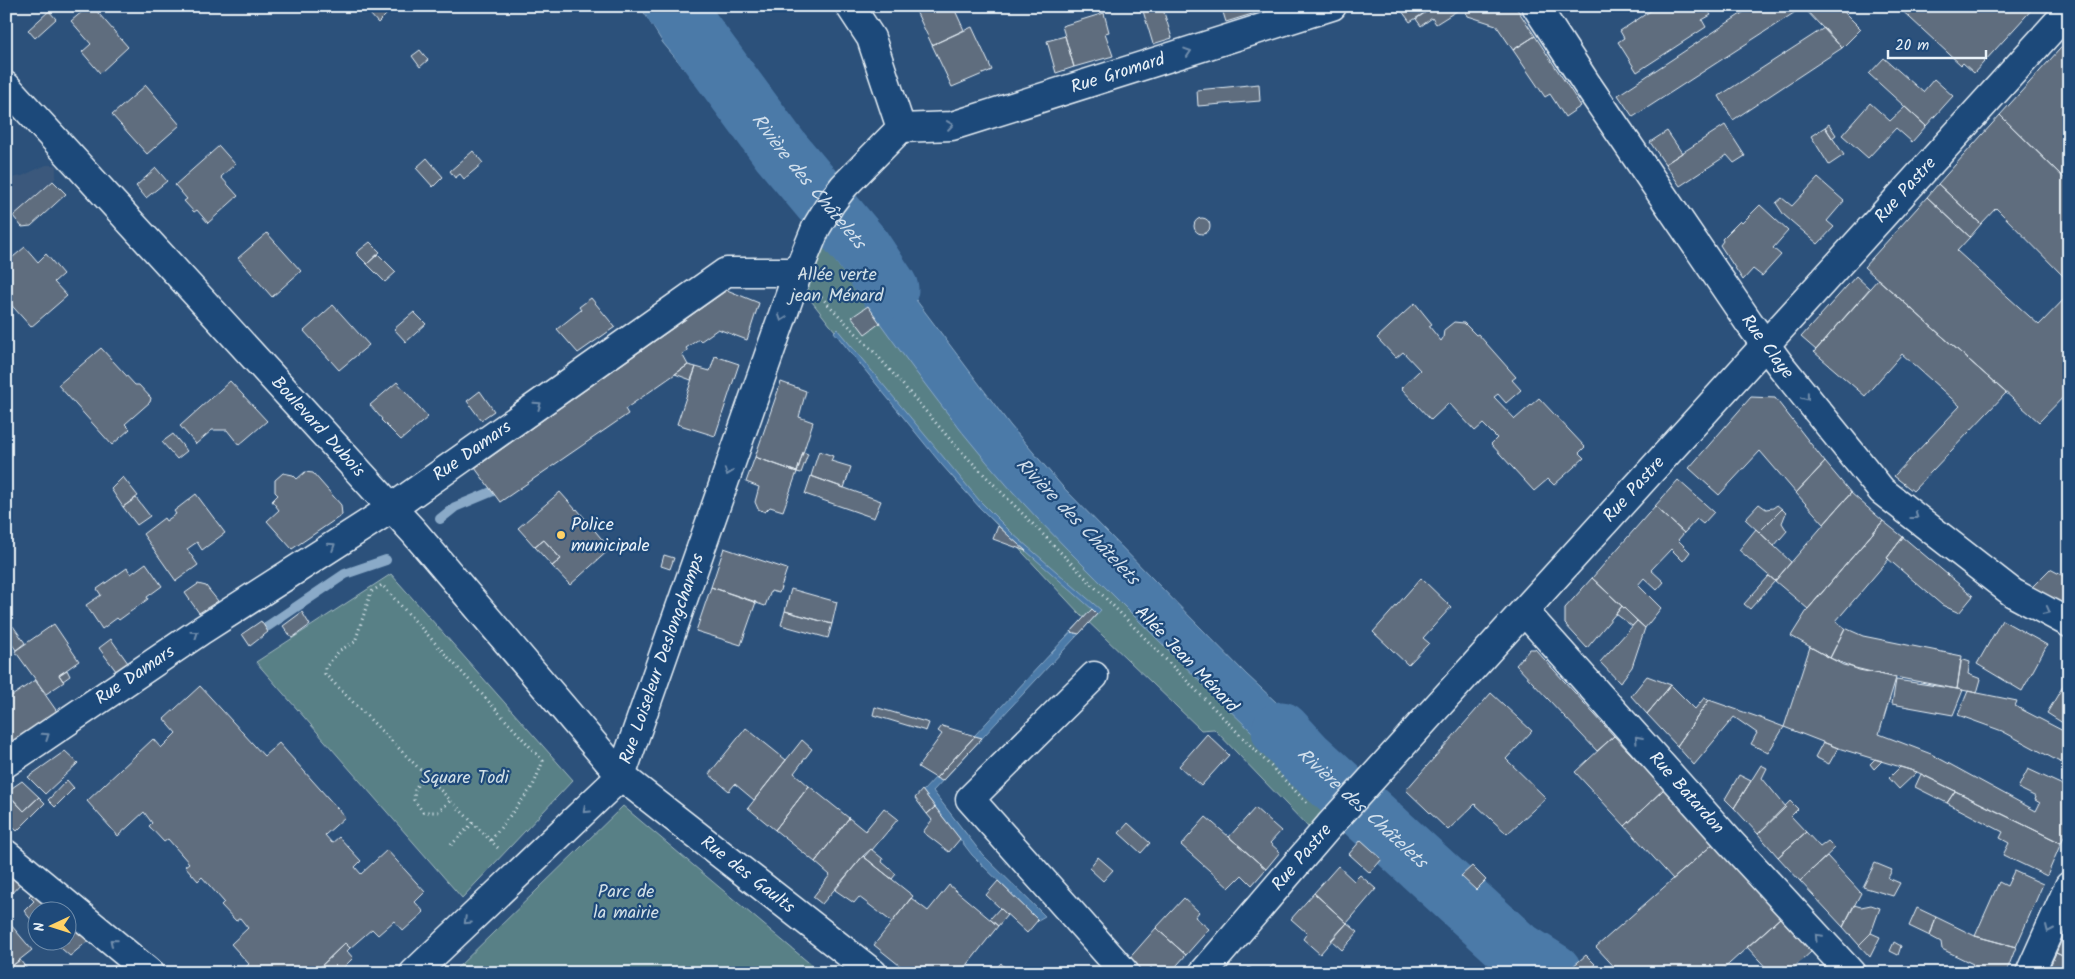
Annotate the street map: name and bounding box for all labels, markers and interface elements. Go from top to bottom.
scale bar [1888,28,1985,60]
text: 20 m [1895,34,1929,58]
street label: Rue Gromard [1067,45,1170,102]
one-way arrow [1184,47,1192,57]
water label: Rivière des Châtelets [743,107,874,258]
one-way arrow [945,121,954,131]
street label: Rue Pastre [1868,150,1944,230]
park label: Allée verte jean Ménard [787,261,885,311]
street label: Rue Claye [1733,309,1801,386]
one-way arrow [778,314,788,322]
street label: Boulevard Dubois [264,370,372,484]
one-way arrow [1800,391,1808,400]
one-way arrow [532,402,542,411]
street label: Rue Damars [427,413,518,489]
street label: Rue Pastre [1596,449,1672,529]
water label: Rivière des Châtelets [1008,451,1147,594]
one-way arrow [724,467,734,476]
place label: Police municipale [571,511,650,561]
one-way arrow [1909,511,1918,519]
marker: Police municipale [555,529,567,541]
one-way arrow [327,543,336,553]
street label: Rue Loiseleur Deslongchamps [612,549,713,768]
street label: Allée Jean Ménard [1127,600,1246,721]
one-way arrow [2041,605,2050,615]
one-way arrow [190,631,199,641]
street label: Rue Damars [89,638,181,713]
one-way arrow [41,732,50,742]
one-way arrow [1635,736,1644,745]
water label: Rivière des Châtelets [1289,741,1435,878]
street label: Rue Batardon [1641,745,1731,841]
park label: Square Todi [421,764,509,793]
one-way arrow [582,804,591,813]
street label: Rue Pastre [1264,817,1339,898]
street label: Rue des Gaults [694,828,801,922]
park label: Parc de la mairie [593,878,659,928]
north arrow [28,902,78,952]
one-way arrow [464,915,473,924]
text: N [29,922,51,932]
one-way arrow [2046,924,2056,933]
one-way arrow [1815,934,1824,943]
one-way arrow [109,938,118,947]

